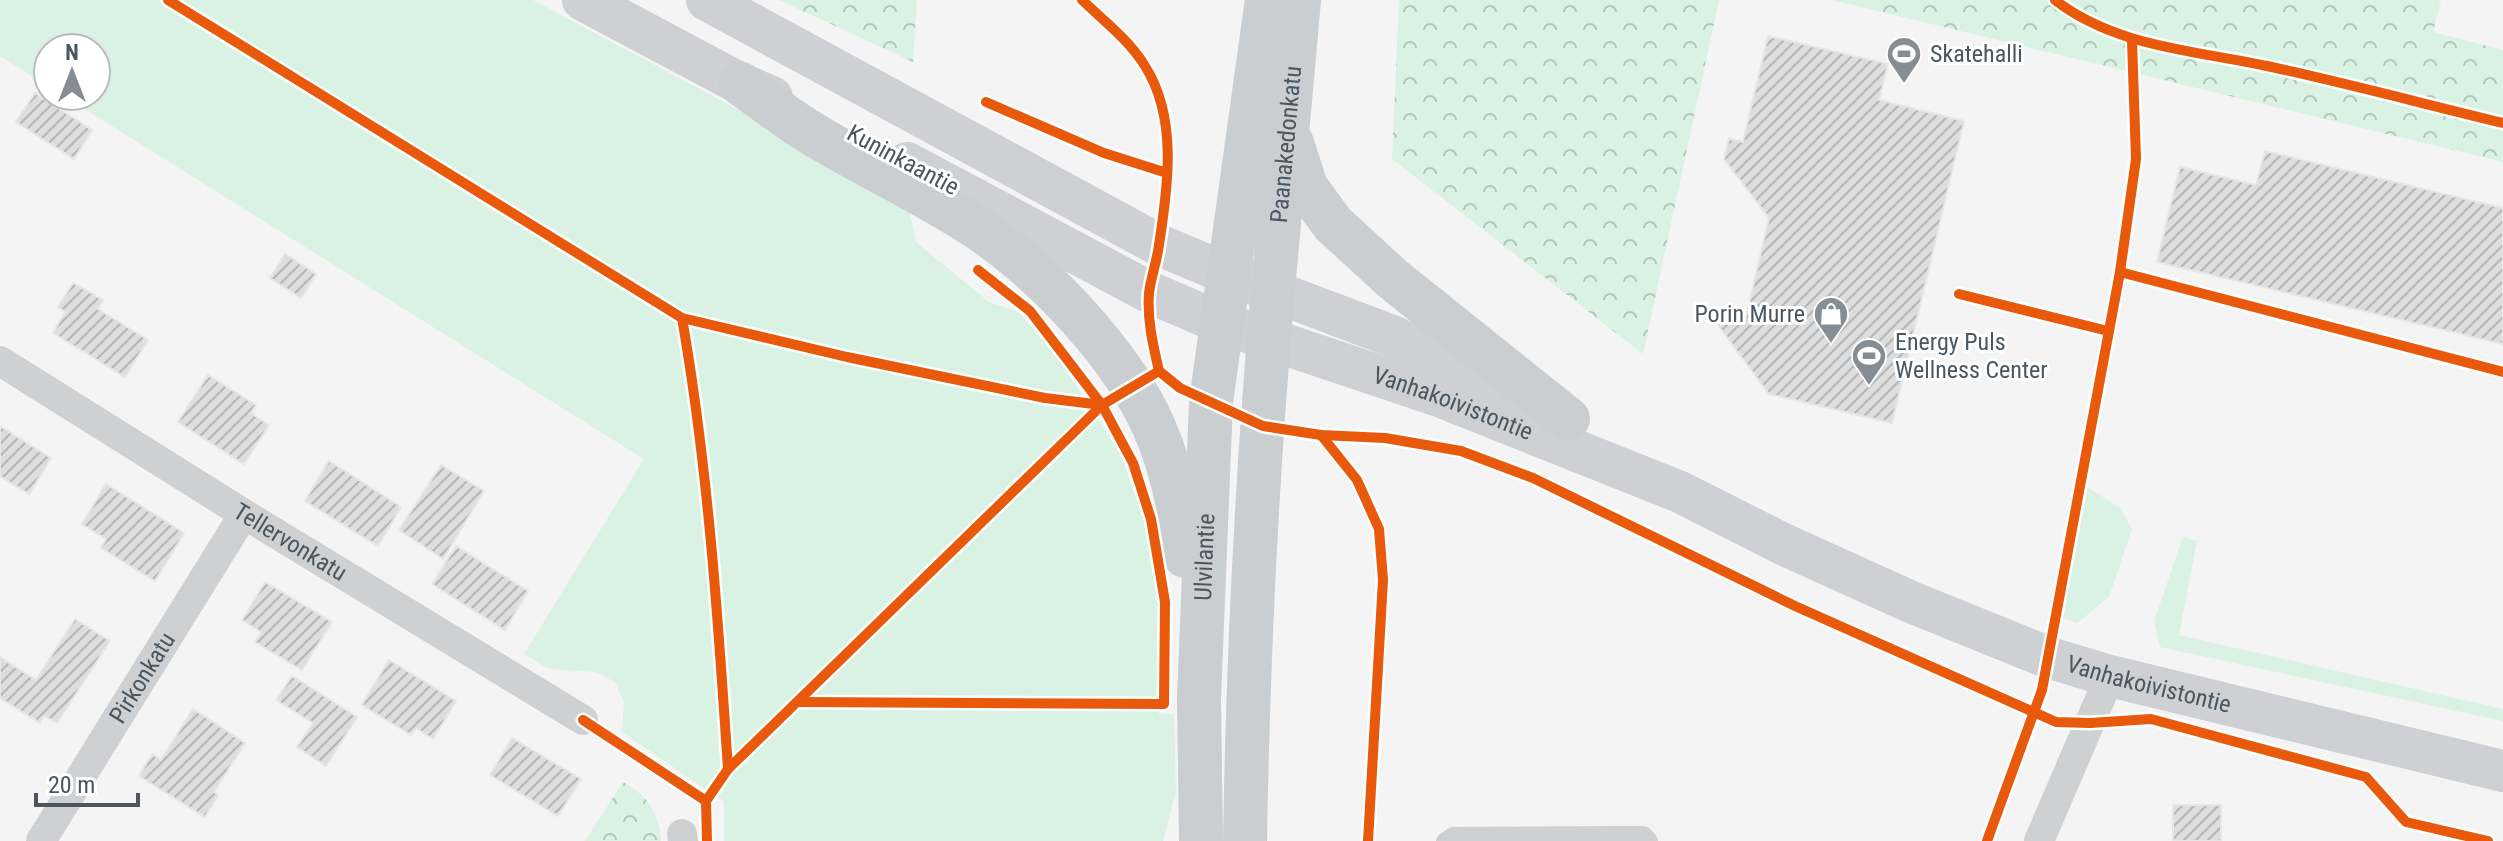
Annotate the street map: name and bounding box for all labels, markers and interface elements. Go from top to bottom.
north arrow [32,32,112,112]
sports icon: Skatehalli [1885,35,1923,85]
text: N [65,40,79,65]
place label: Skatehalli [1930,40,2023,68]
street label: Paanakedonkatu [1265,65,1307,224]
street label: Kuninkaantie [842,119,964,201]
shop icon: Porin Murre [1812,295,1850,345]
place label: Porin Murre [1694,300,1805,328]
place label: Energy Puls Wellness Center [1895,328,2048,384]
sports icon: Energy Puls Wellness Center [1850,337,1888,387]
street label: Vanhakoivistontie [1369,361,1537,446]
street label: Tellervonkatu [228,497,352,587]
street label: Ulvilantie [1189,513,1220,601]
street label: Pirkonkatu [104,627,181,728]
street label: Vanhakoivistontie [2063,650,2234,719]
scale bar [36,757,138,807]
text: 20 m [48,771,95,799]

